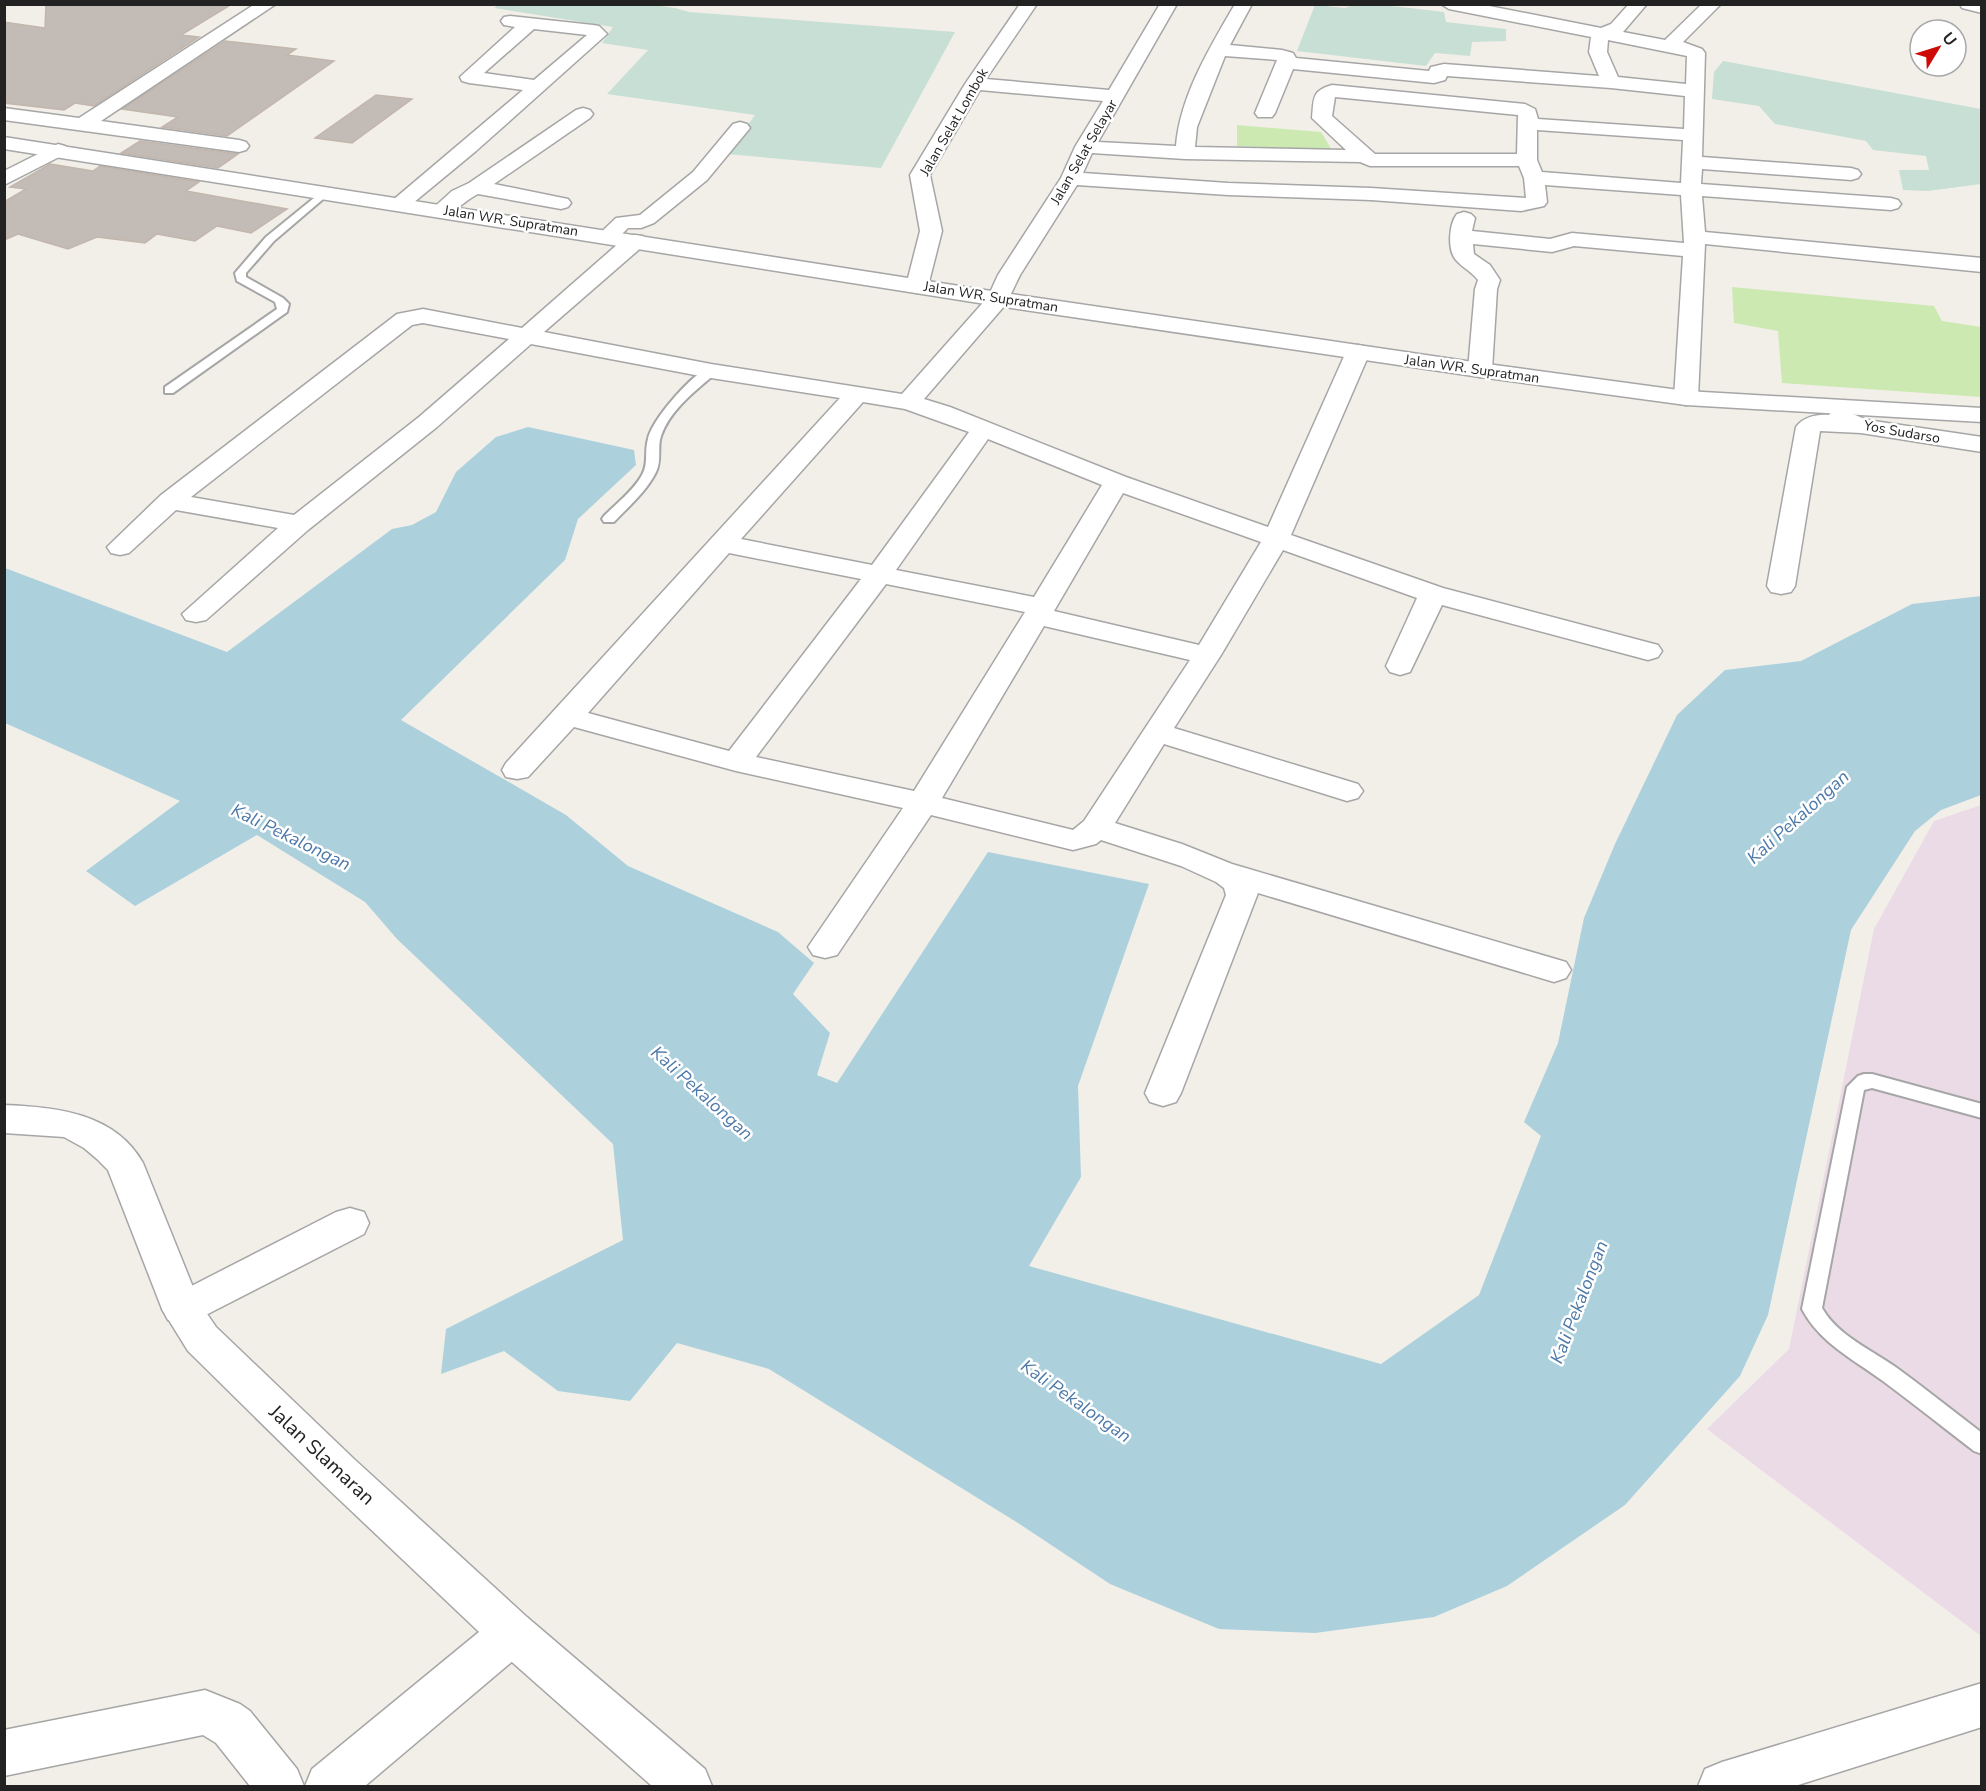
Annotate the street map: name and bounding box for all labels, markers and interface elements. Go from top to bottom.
north arrow [1908,18,1968,78]
text: U [1937,28,1961,51]
street label: Jalan Selat Lombok [915,64,993,180]
street label: Jalan Selat Selayar [1046,96,1122,209]
street label: Jalan WR. Supratman [441,201,580,241]
street label: Jalan WR. Supratman [921,277,1060,317]
street label: Jalan WR. Supratman [1402,350,1541,388]
street label: Yos Sudarso [1862,416,1942,448]
water label: Kali Pekalongan [1742,765,1854,869]
water label: Kali Pekalongan [227,798,355,876]
water label: Kali Pekalongan [646,1041,758,1145]
water label: Kali Pekalongan [1545,1237,1613,1367]
water label: Kali Pekalongan [1016,1354,1136,1448]
street label: Jalan Slamaran [262,1398,381,1511]

